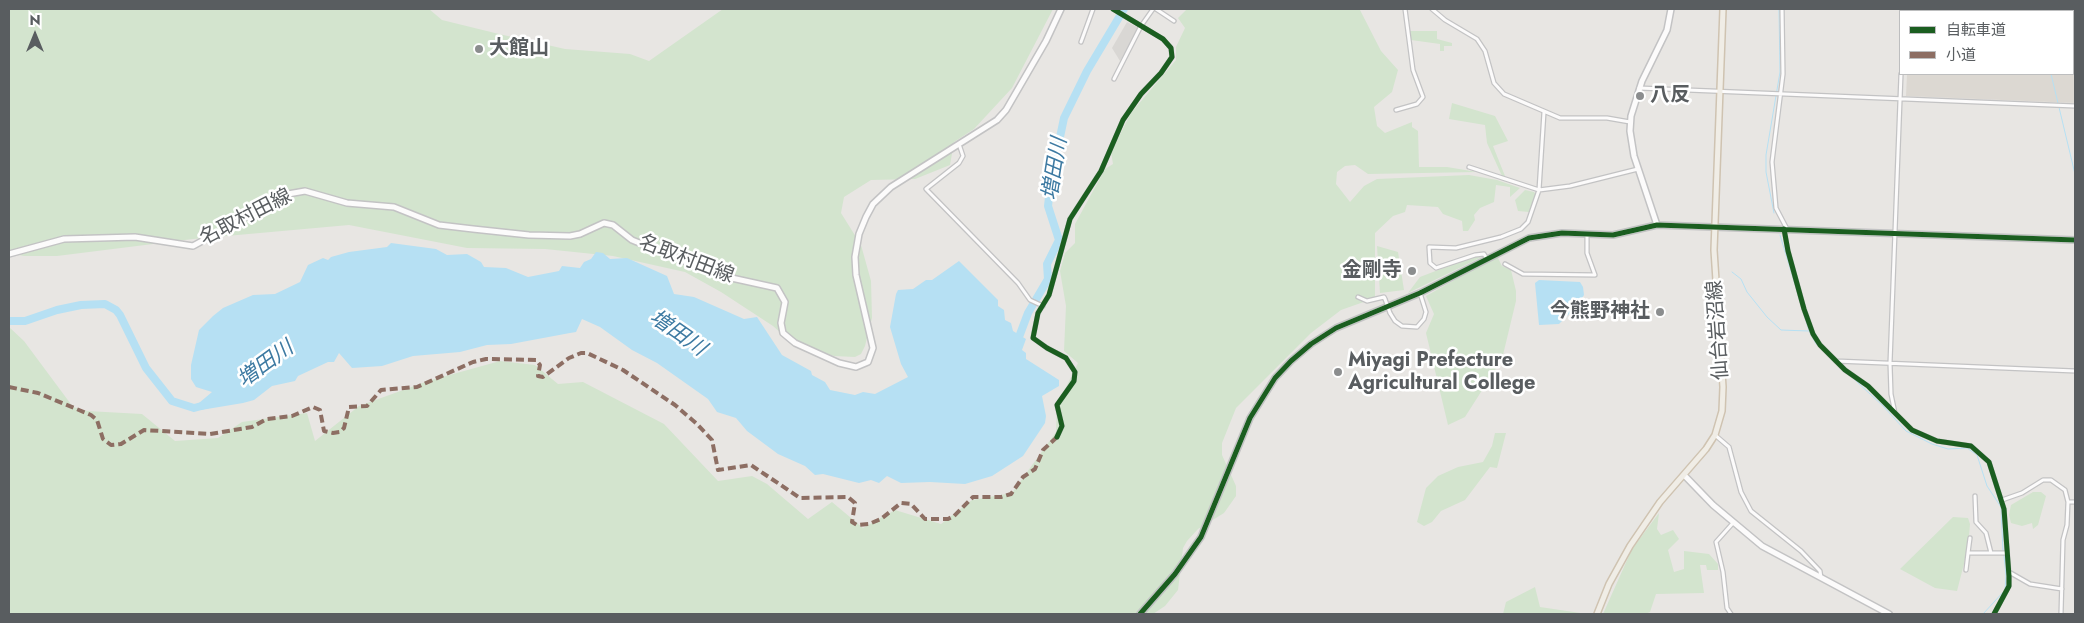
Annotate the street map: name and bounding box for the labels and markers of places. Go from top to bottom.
place label: 大館山 [489,37,549,61]
marker: 大館山 [473,43,485,55]
place label: 八反 [1650,84,1690,108]
marker: 八反 [1634,90,1646,102]
place label: 金剛寺 [1342,259,1402,283]
marker: 金剛寺 [1406,265,1418,277]
place label: 今熊野神社 [1550,300,1650,324]
marker: 今熊野神社 [1654,306,1666,318]
place label: Miyagi Prefecture Agricultural College [1348,349,1535,396]
marker: Miyagi Prefecture Agricultural College [1332,366,1344,378]

